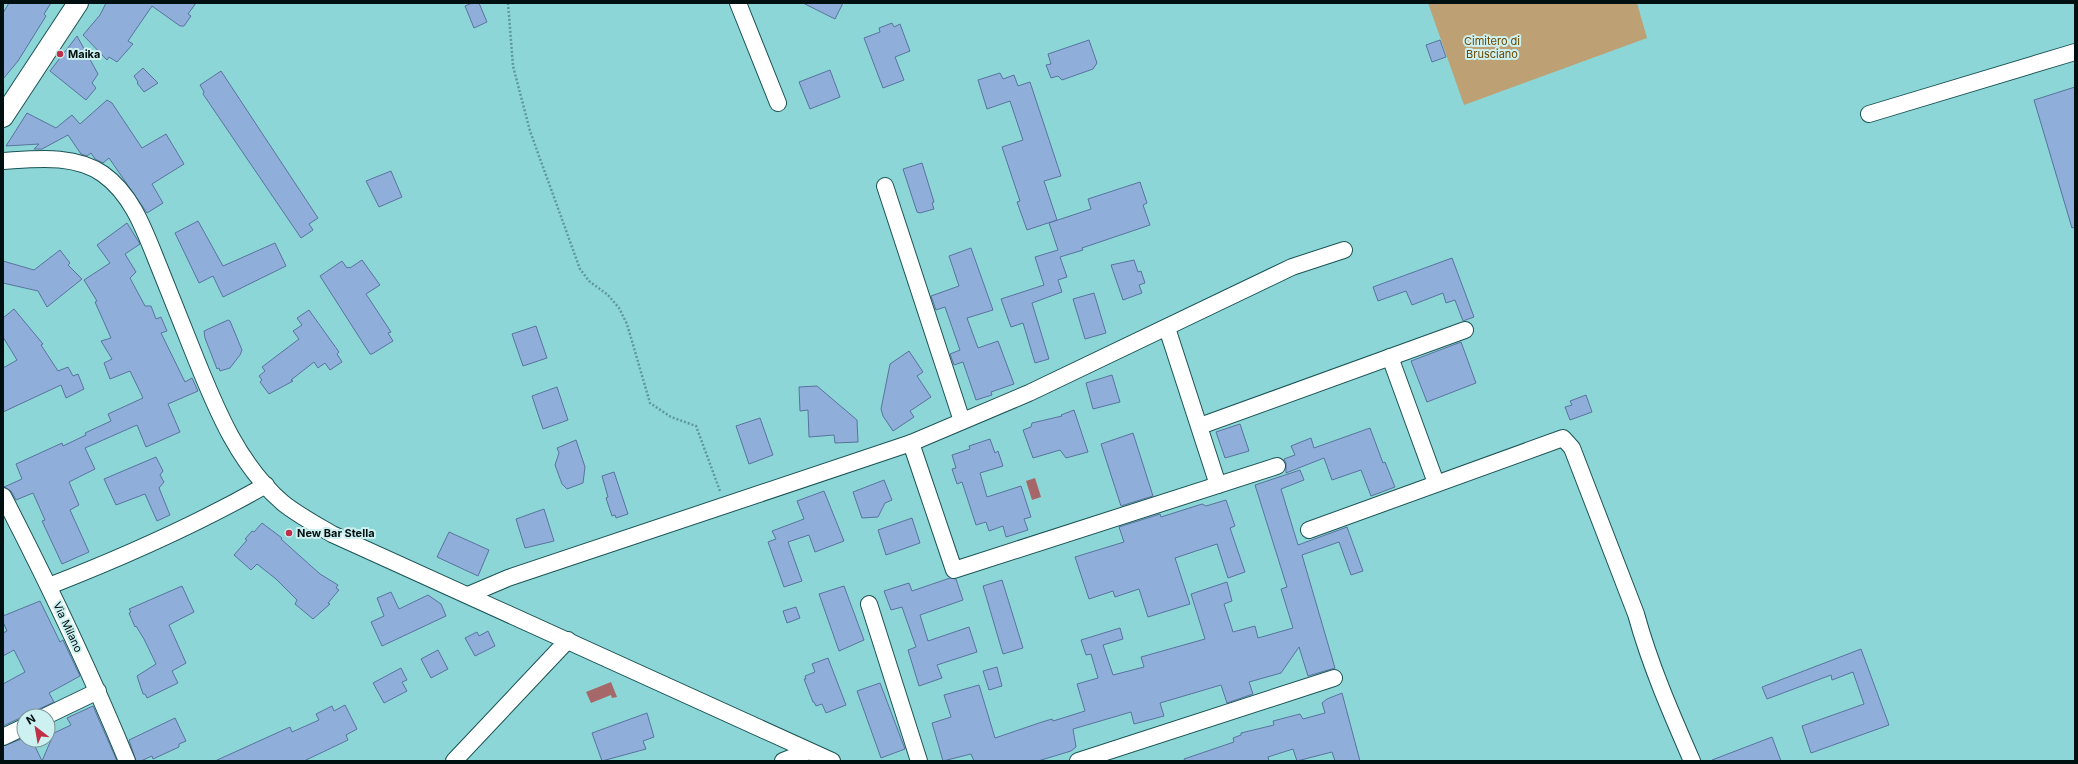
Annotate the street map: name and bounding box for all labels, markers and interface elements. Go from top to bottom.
park label: Cimitero di Brusciano [1464,34,1520,61]
place label: Maika [68,47,100,61]
marker: Maika [55,49,65,59]
place label: New Bar Stella [297,526,375,540]
marker: New Bar Stella [284,528,294,538]
street label: Via Milano [50,600,86,655]
north arrow [16,708,56,748]
text: N [24,711,38,728]

